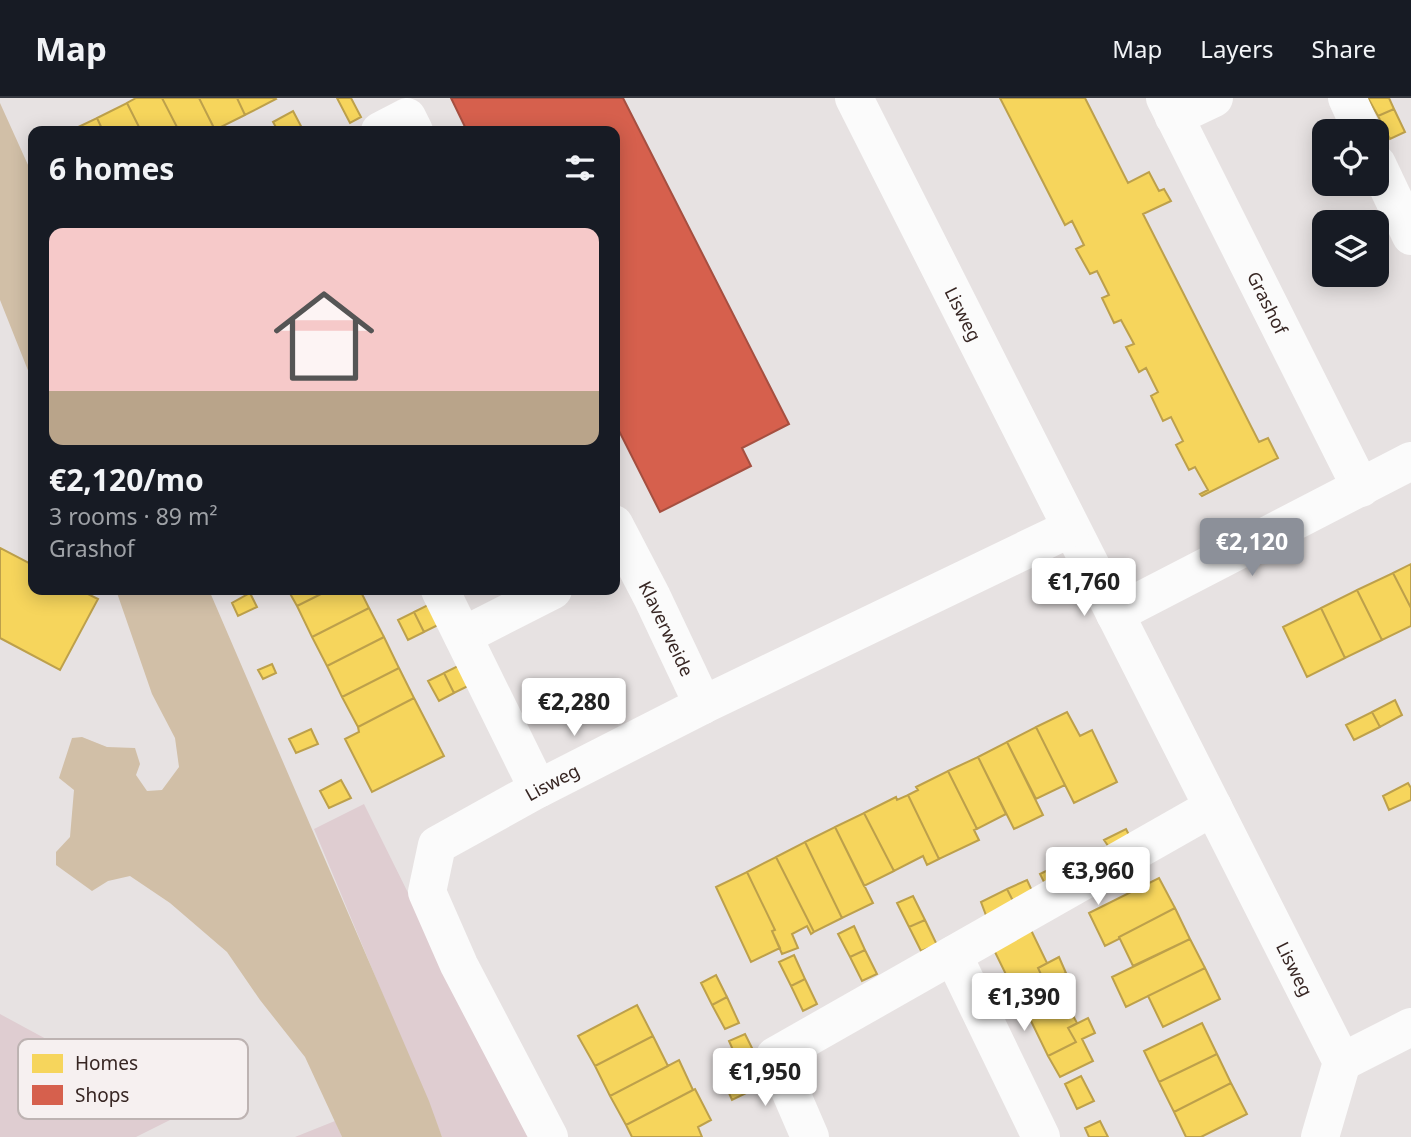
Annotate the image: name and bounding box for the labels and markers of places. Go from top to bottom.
pin: €2,120 [1195,518,1309,578]
pin: €1,760 [1027,559,1141,618]
pin: €2,280 [517,678,631,738]
pin: €3,960 [1041,848,1155,907]
pin: €1,390 [967,974,1081,1033]
pin: €1,950 [708,1048,822,1108]

